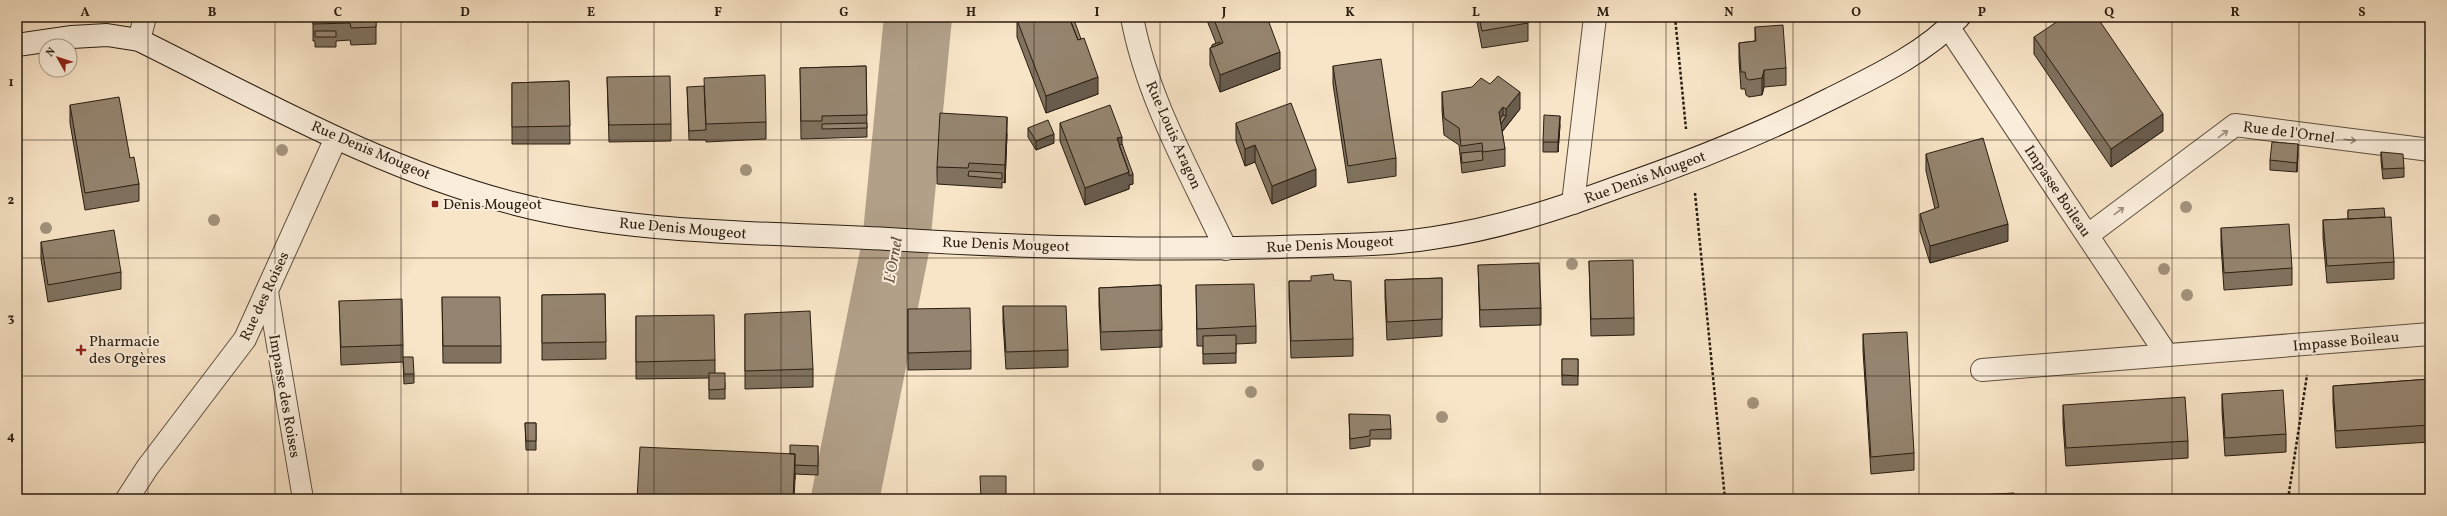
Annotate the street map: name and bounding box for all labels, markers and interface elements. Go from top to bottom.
text: A [80,4,90,22]
text: B [208,4,217,22]
text: C [334,4,342,22]
text: D [460,4,470,22]
text: E [587,4,595,22]
text: F [714,4,722,22]
text: G [839,4,849,22]
text: H [966,4,976,22]
text: I [1095,4,1100,22]
text: J [1221,4,1227,22]
text: K [1345,4,1355,22]
text: L [1472,4,1480,22]
text: M [1597,4,1610,22]
text: N [1724,4,1734,22]
text: O [1851,4,1861,22]
text: P [1978,4,1986,22]
text: Q [2104,4,2115,22]
text: R [2230,4,2240,22]
text: S [2358,4,2366,22]
north arrow [38,38,78,78]
text: N [43,45,60,60]
text: 1 [8,74,14,92]
street label: Rue Louis Aragon [1139,78,1206,193]
street label: Rue Denis Mougeot [307,117,433,186]
street label: Rue de l'Ornel [2242,117,2336,150]
one-way arrow [2218,129,2229,138]
one-way arrow [2343,136,2356,144]
street label: Impasse Boileau [2018,142,2095,242]
street label: Rue Denis Mougeot [1582,147,1709,210]
text: 2 [8,192,15,210]
place label: Denis Mougeot [443,195,542,216]
marker: Denis Mougeot [430,199,440,209]
one-way arrow [2114,207,2125,215]
street label: Rue Denis Mougeot [618,213,747,246]
street label: Rue Denis Mougeot [1266,232,1394,259]
street label: Rue Denis Mougeot [942,233,1070,258]
water label: L'Ornel [879,236,909,285]
street label: Rue des Roises [236,249,295,345]
text: 3 [8,310,15,328]
street label: Impasse Boileau [2292,327,2400,358]
place label: Pharmacie des Orgères [89,332,166,370]
street label: Impasse des Roises [262,333,305,460]
marker: Pharmacie des Orgères [76,345,86,355]
text: 4 [7,428,15,446]

